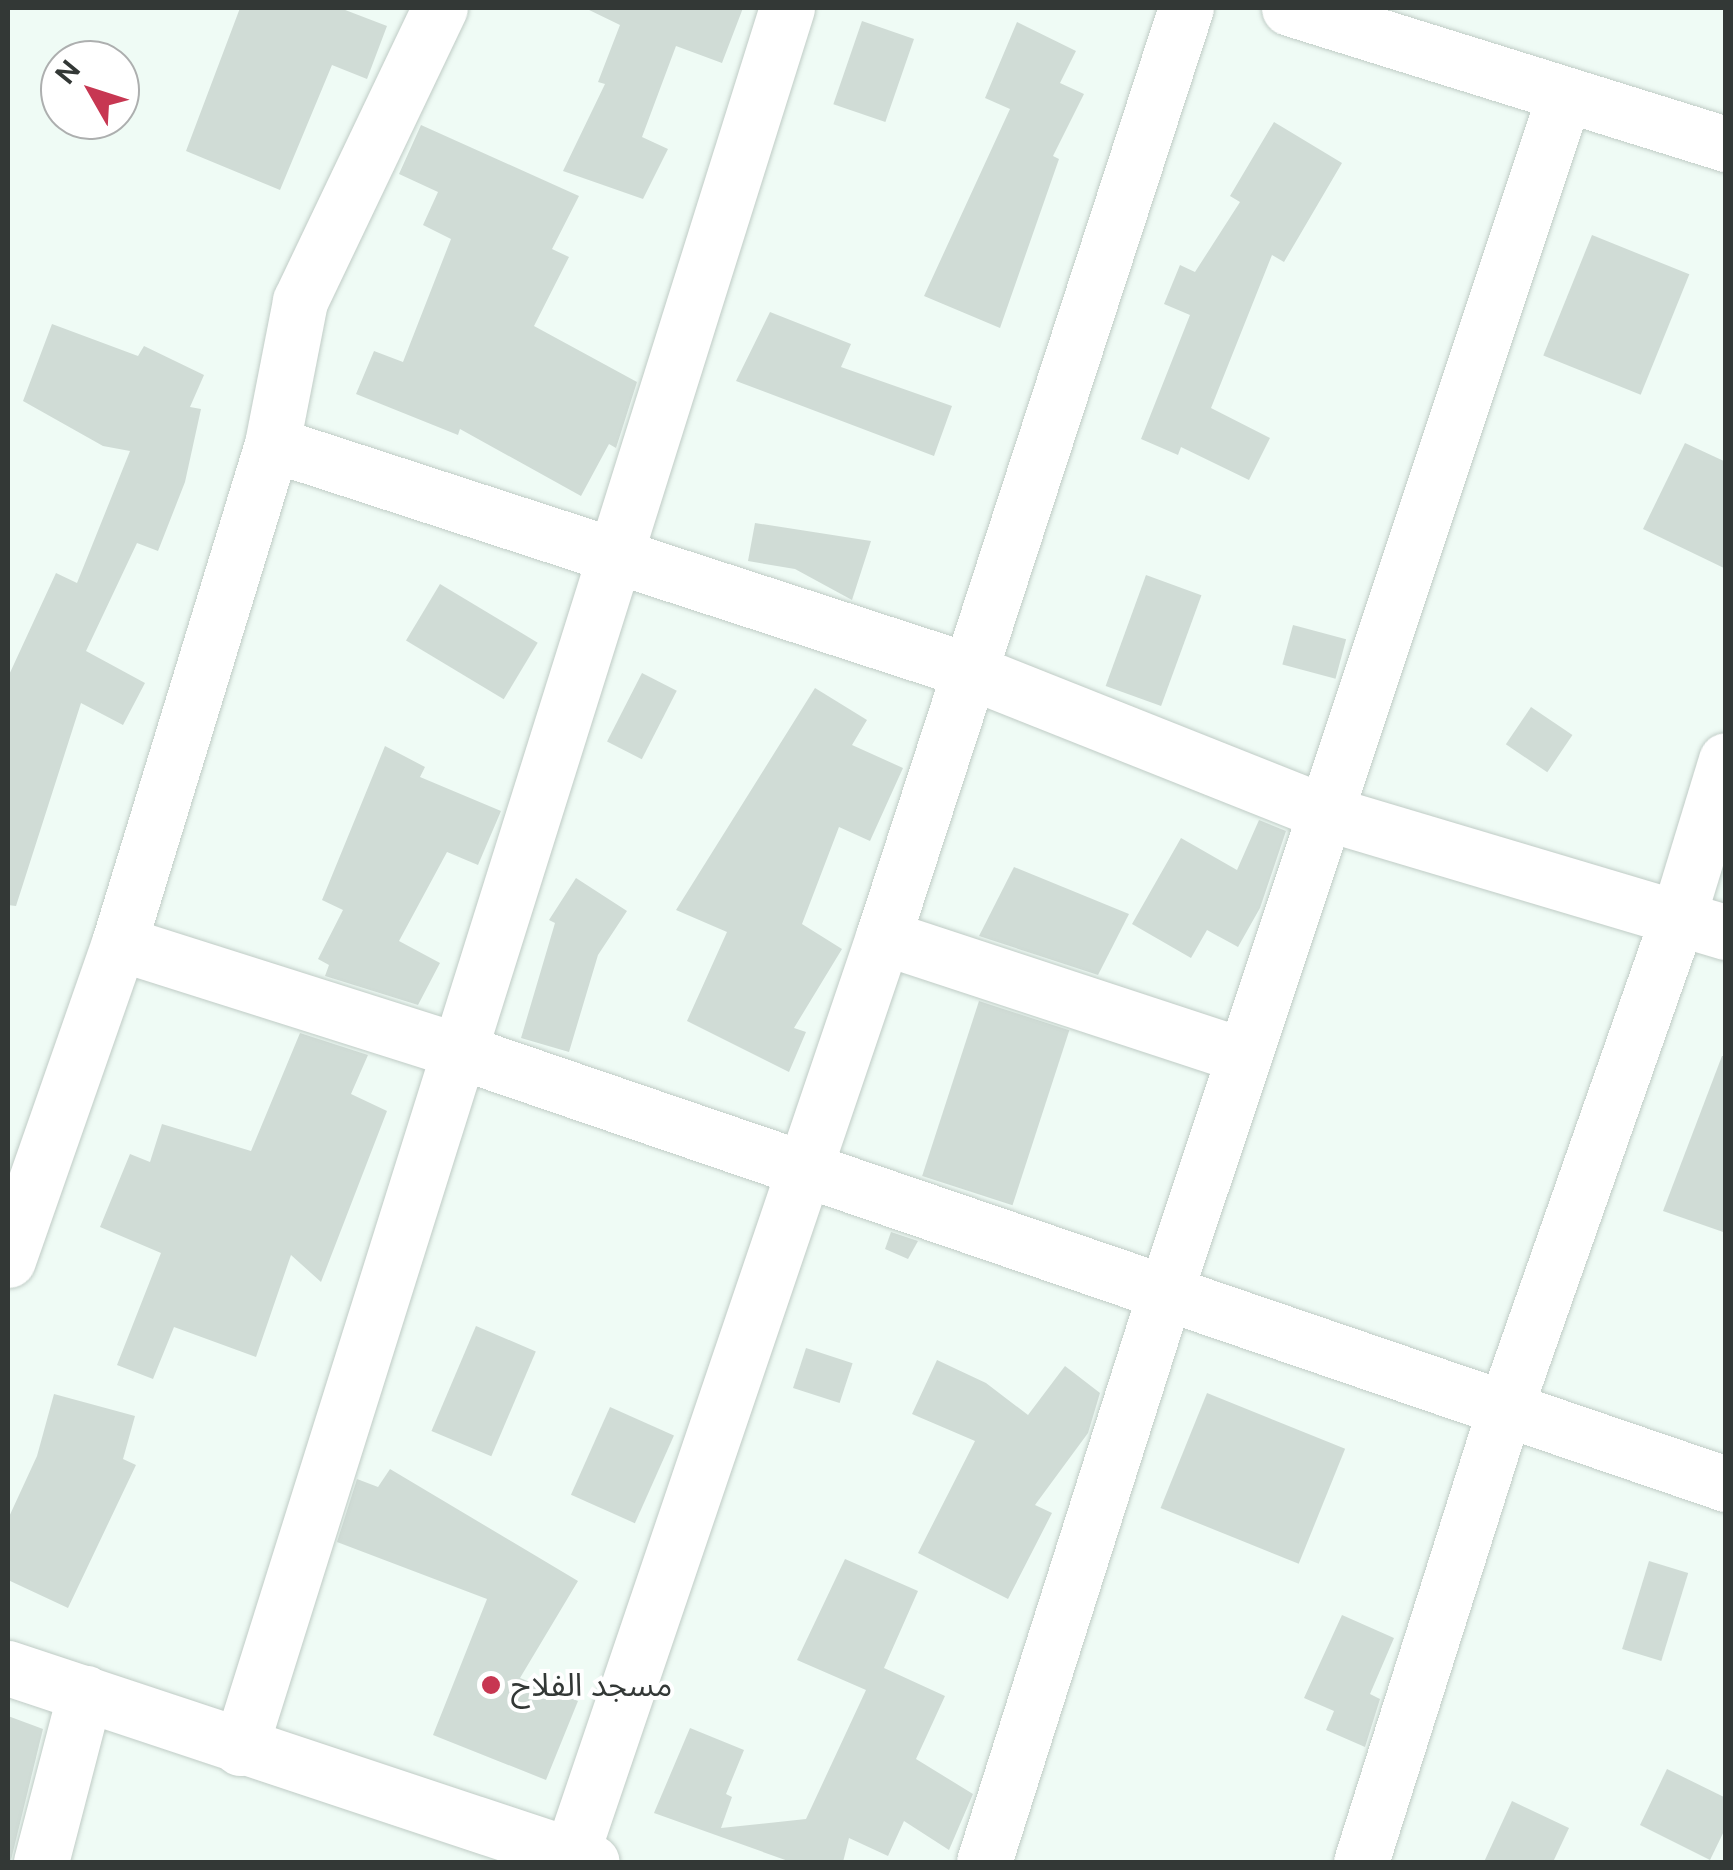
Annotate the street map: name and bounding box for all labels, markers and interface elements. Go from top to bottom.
north arrow [40,40,140,140]
text: N [47,52,89,92]
place label: مسجد الفلاح [511,1666,672,1704]
marker: مسجد الفلاح [480,1674,502,1696]

